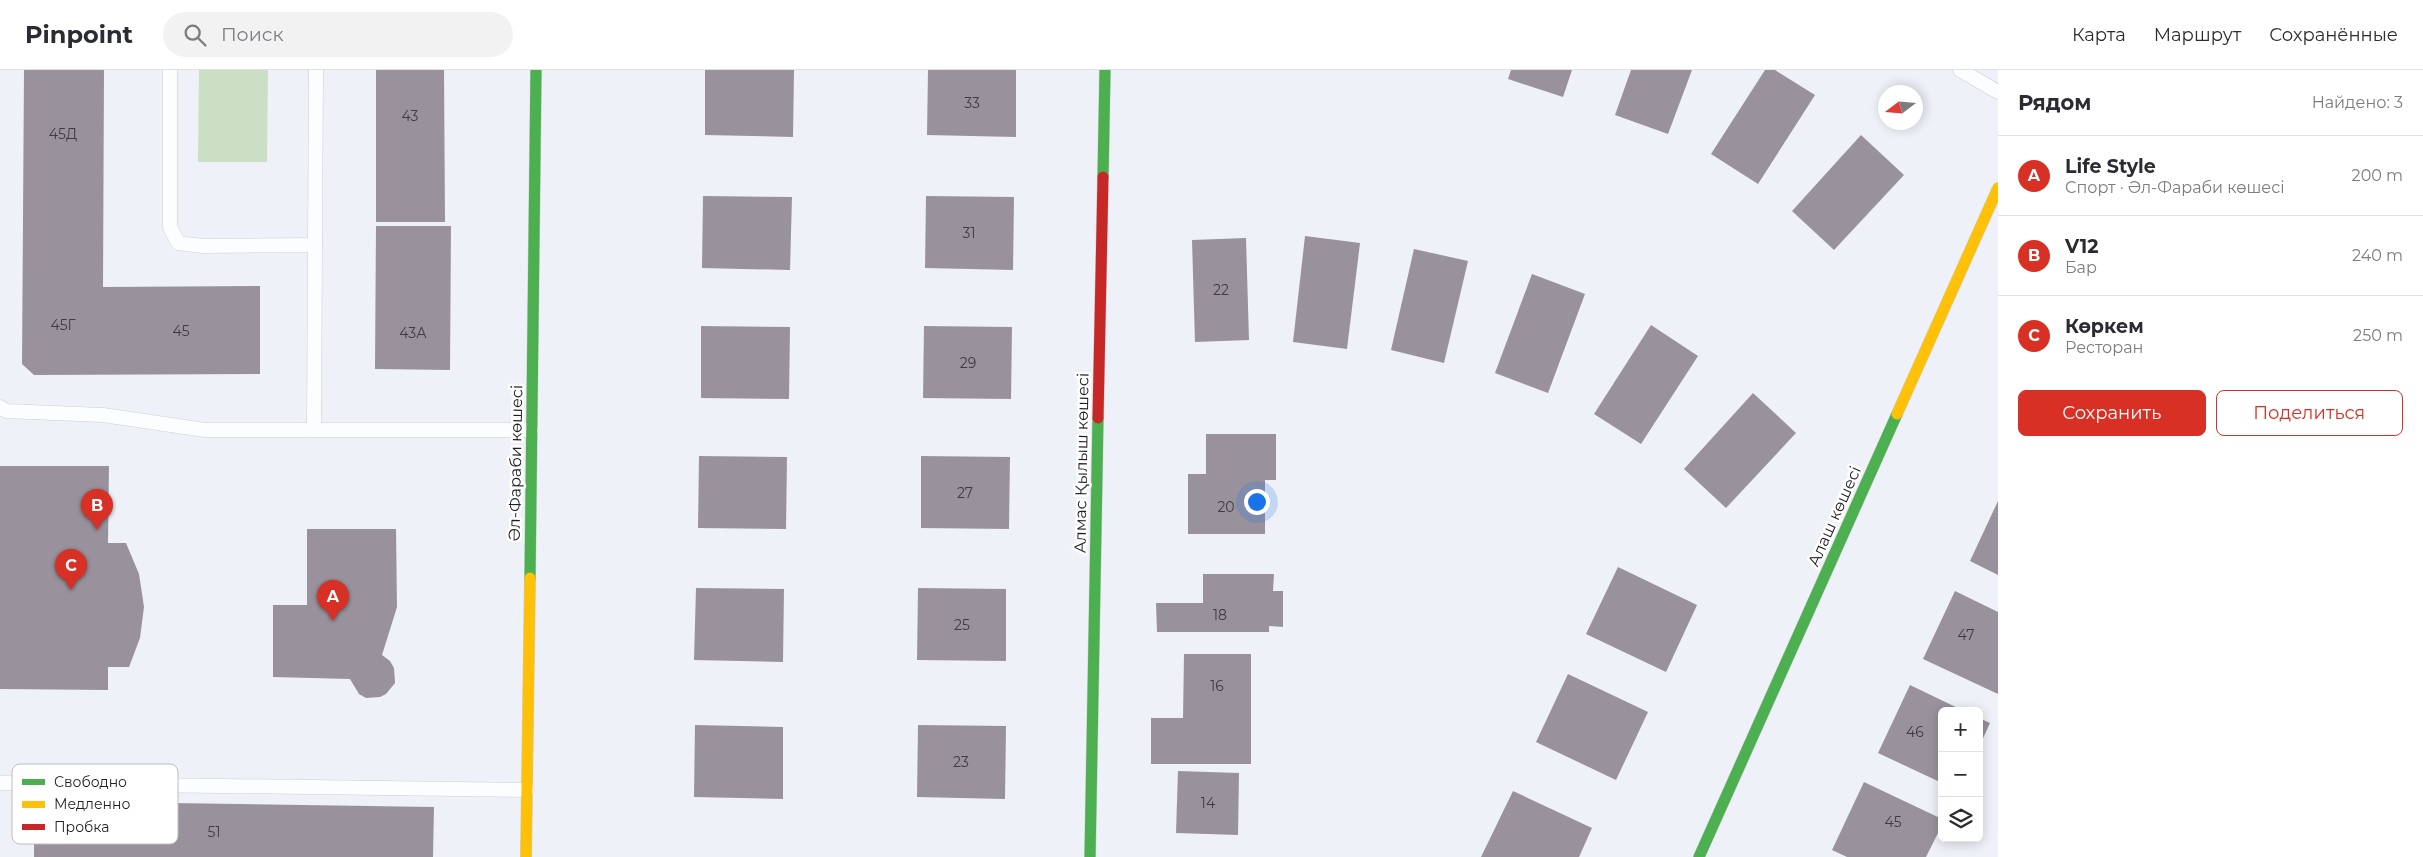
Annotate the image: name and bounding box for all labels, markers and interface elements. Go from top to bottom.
search box [163,12,513,57]
text: Pinpoint [25,20,133,49]
icon: search [181,21,209,49]
text: Поиск [221,23,283,46]
text: Карта [2072,24,2126,46]
text: Маршрут [2154,24,2241,46]
text: Сохранённые [2269,24,2398,46]
north arrow [1878,85,1923,130]
text: Рядом [2018,90,2091,115]
text: Найдено: 3 [2312,93,2403,112]
house number: 33 [964,94,980,112]
house number: 43 [402,107,419,125]
house number: 45Д [49,125,77,143]
text: Life Style [2065,155,2156,178]
text: A [2028,166,2040,185]
text: 200 m [2352,166,2403,185]
text: Спорт · Әл-Фараби көшесі [2065,178,2285,197]
house number: 31 [963,224,975,242]
text: V12 [2065,235,2098,258]
text: B [2028,246,2040,265]
text: 240 m [2352,246,2403,265]
text: Бар [2065,258,2097,277]
house number: 22 [1213,281,1229,299]
text: Көркем [2065,315,2144,338]
house number: 45Г [50,316,76,334]
house number: 45 [172,322,190,340]
house number: 43А [399,324,427,342]
text: C [2028,326,2040,345]
text: 250 m [2353,326,2403,345]
text: Ресторан [2065,338,2143,357]
house number: 29 [960,354,976,372]
street label: Алмас Қылыш көшесі [1070,373,1093,553]
street label: Әл-Фараби көшесі [505,385,526,541]
button: Сохранить [2018,390,2206,436]
button: Поделиться [2216,390,2403,436]
street label: Алаш көшесі [1804,463,1865,569]
house number: 27 [957,484,973,502]
pin: B [81,489,113,530]
your location [1244,489,1270,515]
house number: 20 [1217,498,1235,516]
pin: C [55,549,87,590]
pin: A [317,580,349,621]
house number: 18 [1213,606,1227,624]
house number: 25 [954,616,970,634]
house number: 47 [1958,626,1974,644]
house number: 16 [1210,677,1224,695]
map controls [1938,707,1983,842]
button: + [1938,707,1983,752]
house number: 46 [1906,723,1924,741]
button: − [1938,752,1983,797]
house number: 23 [953,753,969,771]
legend [12,764,178,844]
text: Свободно [54,773,127,791]
house number: 14 [1201,794,1216,812]
text: Медленно [54,795,130,813]
button: layers [1938,797,1983,842]
house number: 45 [1884,813,1902,831]
text: Пробка [54,818,109,836]
house number: 51 [208,823,220,841]

